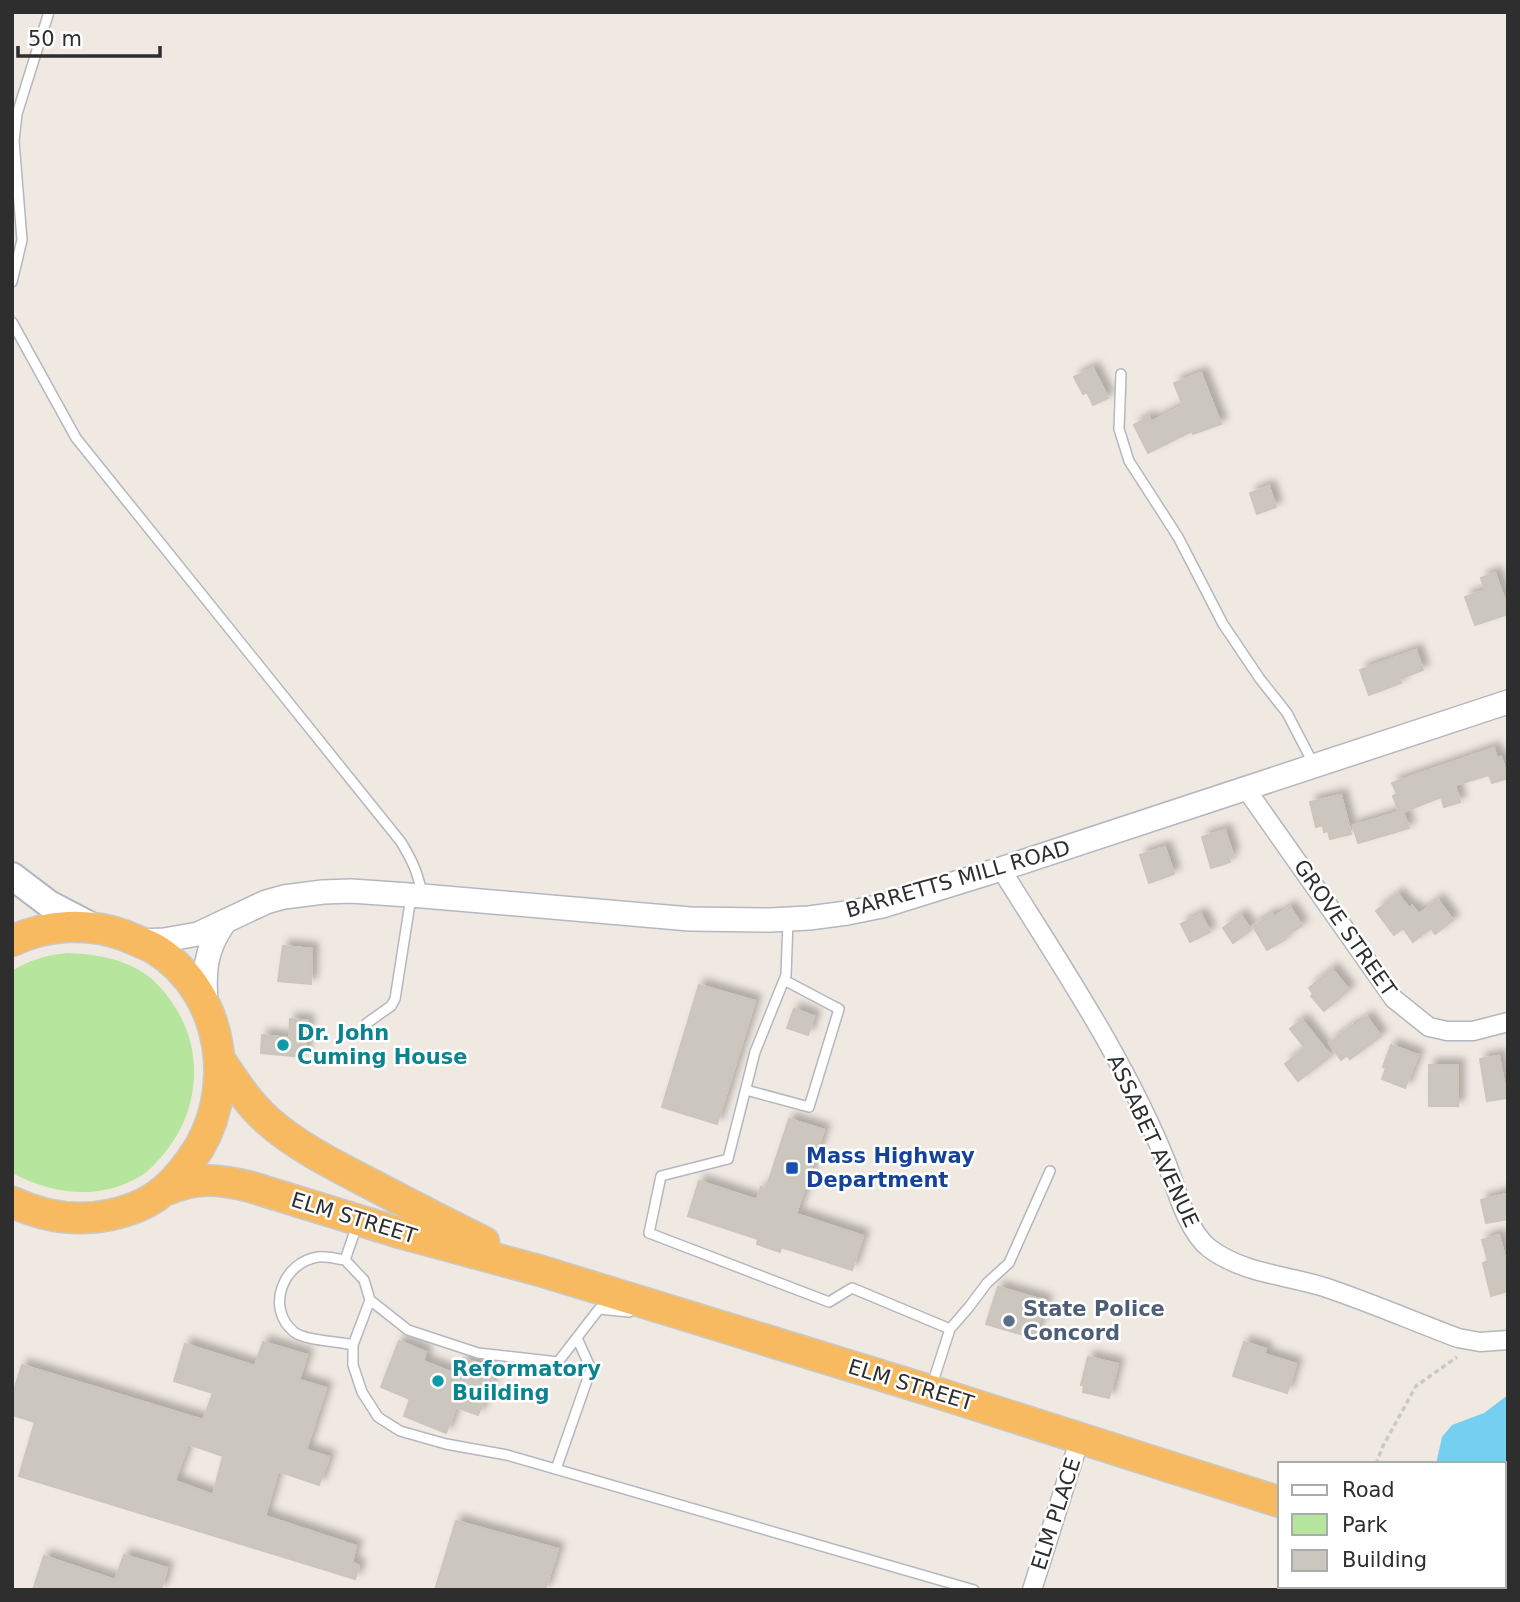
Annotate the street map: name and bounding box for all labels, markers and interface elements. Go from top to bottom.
scale bar [18,14,159,58]
text: 50 m [28,27,82,51]
street label: BARRETTS MILL ROAD [843,835,1073,923]
street label: GROVE STREET [1289,855,1401,1001]
place label: Dr. John Cuming House [297,1021,467,1069]
marker: Dr. John Cuming House [275,1037,291,1053]
street label: ASSABET AVENUE [1102,1051,1204,1231]
place label: Mass Highway Department [806,1144,975,1192]
marker: Mass Highway Department [784,1160,800,1176]
street label: ELM STREET [288,1188,420,1249]
place label: State Police Concord [1023,1297,1165,1345]
marker: State Police Concord [1001,1313,1017,1329]
street label: ELM STREET [845,1355,977,1416]
place label: Reformatory Building [452,1357,601,1405]
marker: Reformatory Building [430,1373,446,1389]
street label: ELM PLACE [1027,1455,1085,1573]
legend [1278,1462,1506,1588]
text: Road [1342,1478,1395,1502]
text: Park [1342,1513,1388,1537]
text: Building [1342,1548,1427,1572]

